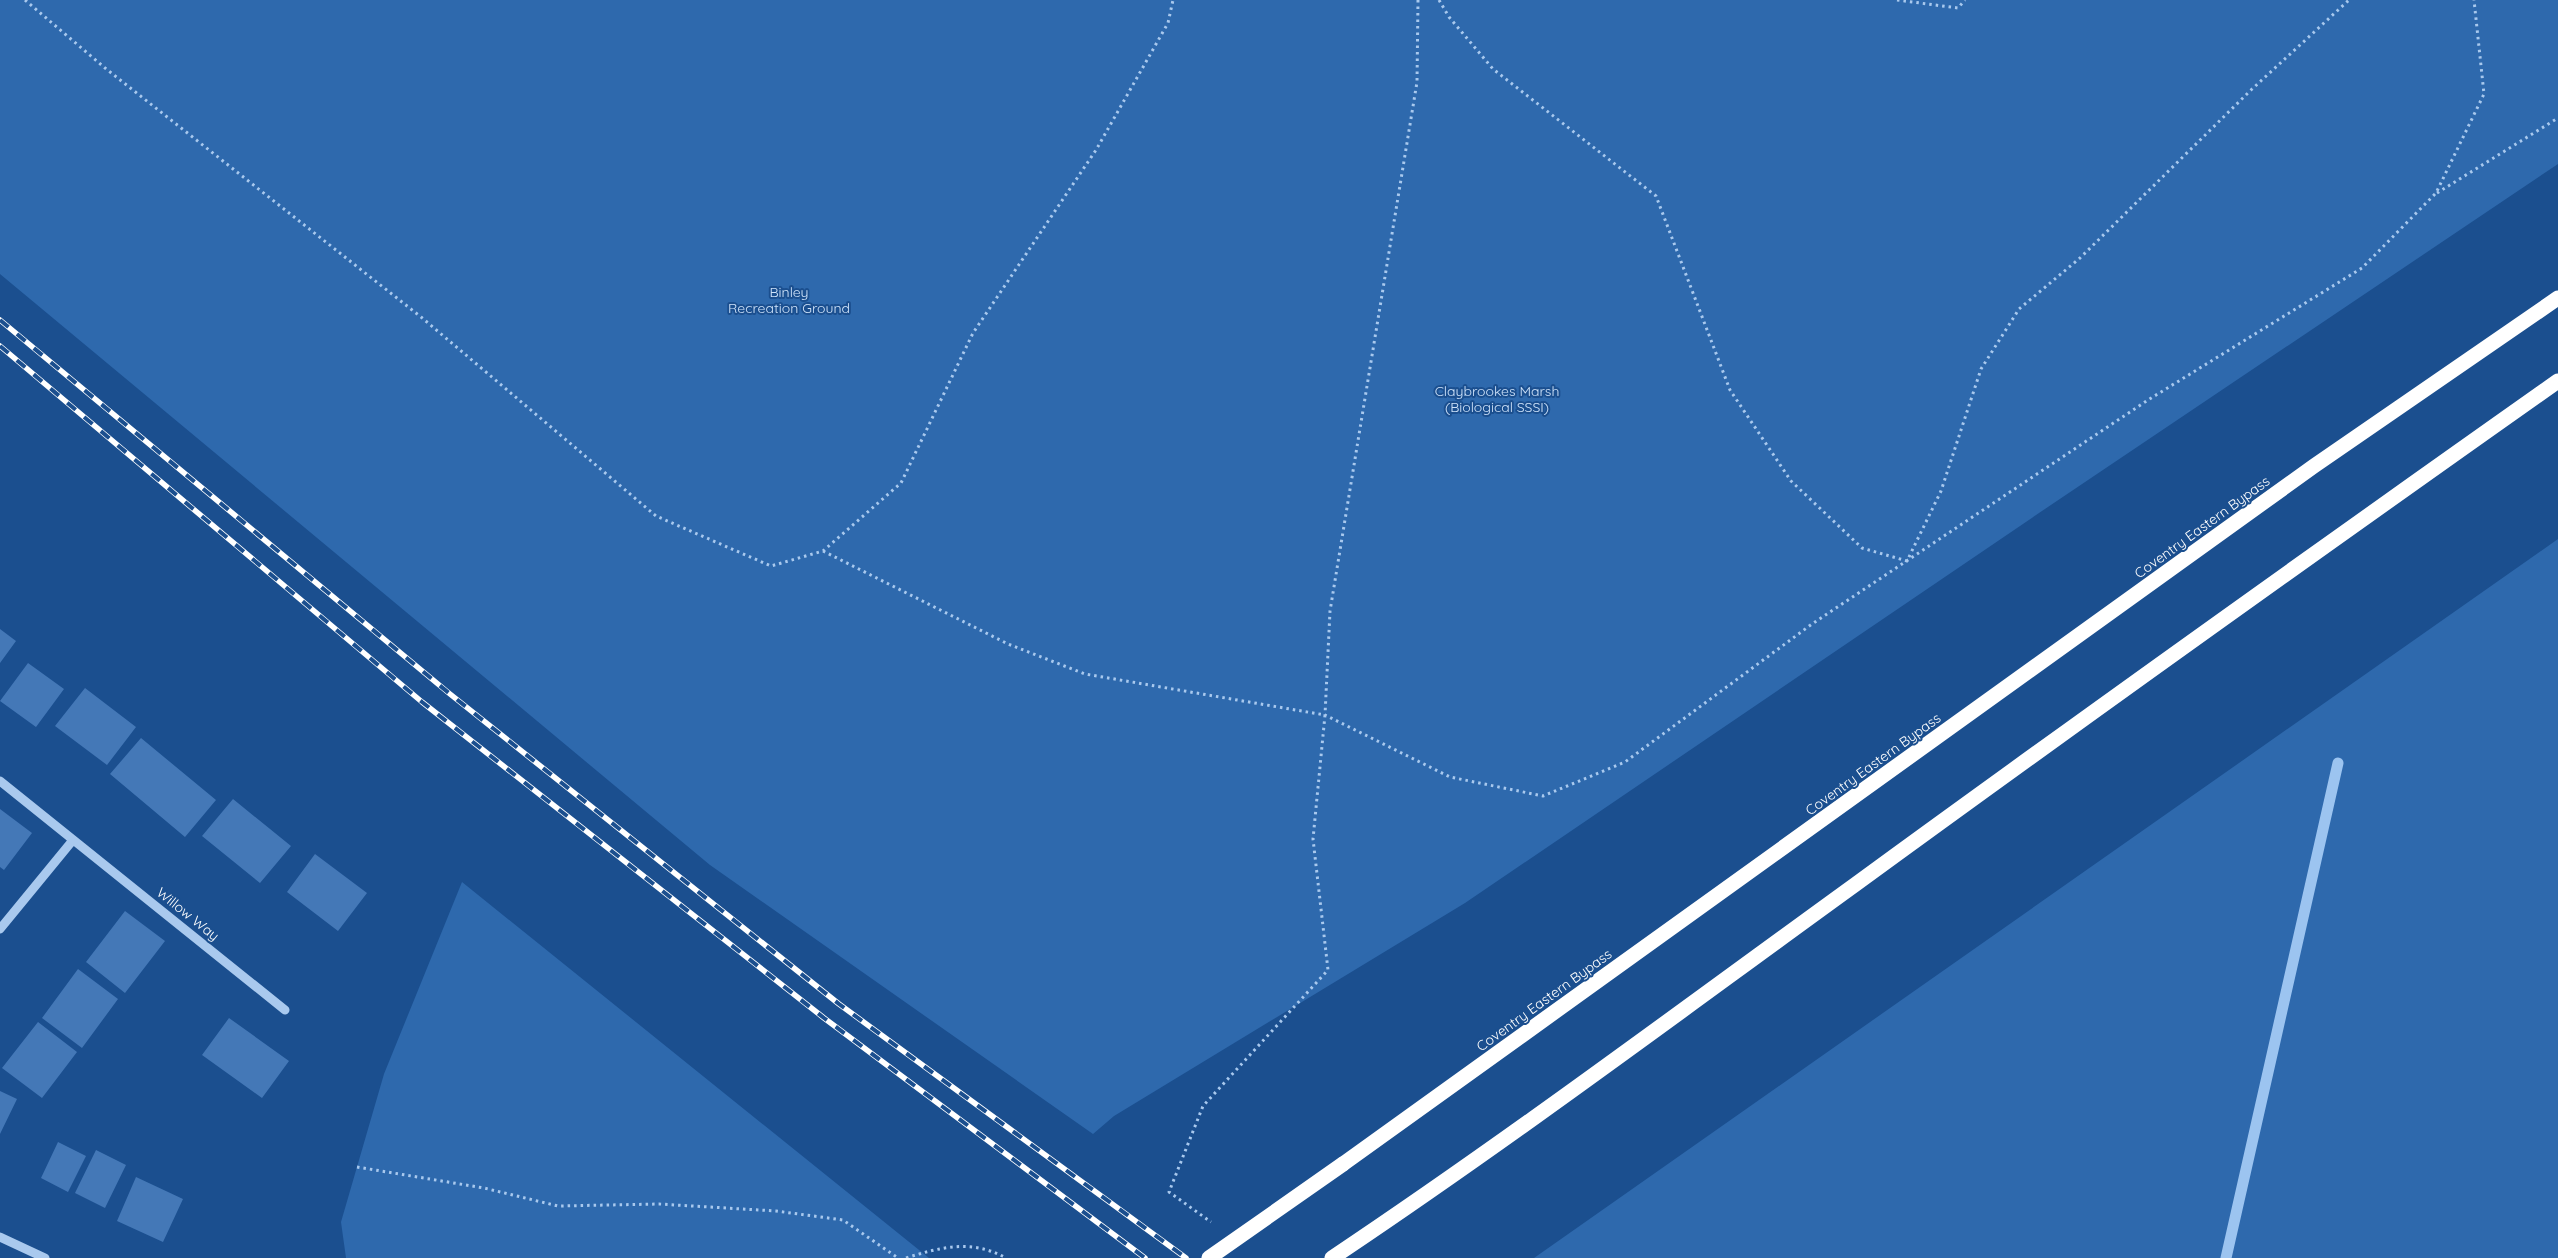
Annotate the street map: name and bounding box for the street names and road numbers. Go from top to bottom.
street label: Coventry Eastern Bypass [2131,472,2273,582]
street label: Coventry Eastern Bypass [1802,709,1944,819]
street label: Willow Way [153,883,223,945]
street label: Coventry Eastern Bypass [1473,945,1615,1055]

